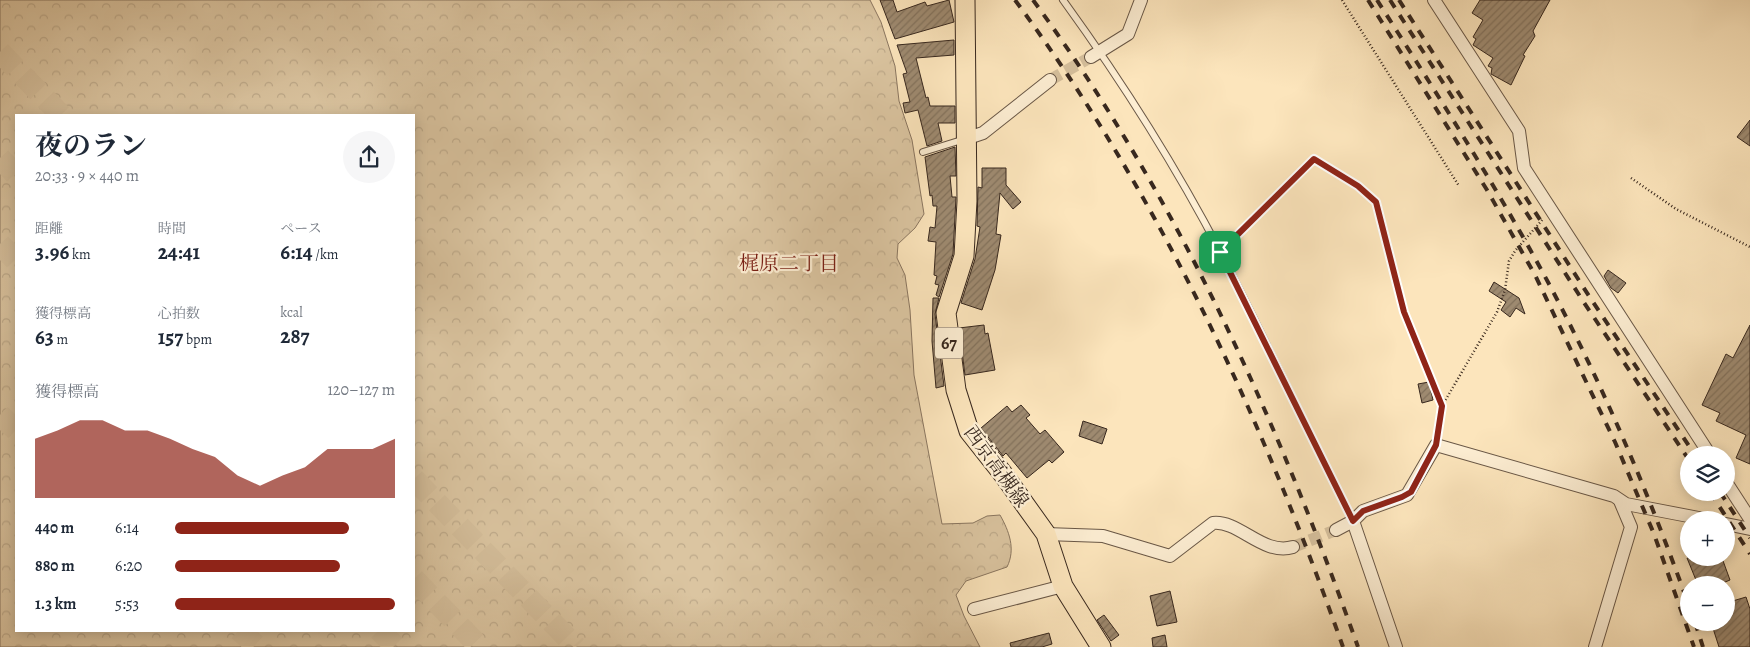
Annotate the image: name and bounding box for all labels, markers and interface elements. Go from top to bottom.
text: 夜のラン [35,127,147,165]
button: share [343,131,395,183]
text: 20:33 · 9 × 440 m [35,165,139,187]
text: 距離 [35,219,63,238]
text: 時間 [158,219,186,238]
text: ペース [280,219,322,238]
pin [1199,231,1241,273]
text: 3.96 [35,238,69,266]
text: 24:41 [158,238,200,266]
text: 6:14 [280,238,313,266]
icon: arrive [1206,238,1234,266]
text: km [69,245,91,264]
text: /km [313,245,339,264]
district label: 梶原二丁目 [739,250,839,277]
text: kcal [280,303,303,322]
text: 獲得標高 [35,304,91,323]
text: 心拍数 [158,304,200,323]
text: 287 [280,322,310,350]
text: 63 [35,323,54,351]
text: 157 [158,323,183,351]
road number: 67 [935,328,963,358]
text: m [54,330,68,349]
text: bpm [183,330,212,349]
text: 120–127 m [327,379,395,401]
text: 獲得標高 [35,381,99,403]
street label: 西京高槻線 [958,421,1035,513]
map controls [1680,446,1735,631]
button: layers [1680,446,1735,501]
button: + [1680,511,1735,566]
text: 440 m [35,517,74,539]
text: 6:14 [115,517,139,539]
text: 880 m [35,555,75,577]
text: 6:20 [115,555,142,577]
button: − [1680,576,1735,631]
text: 1.3 km [35,593,76,615]
text: 5:53 [115,593,139,615]

